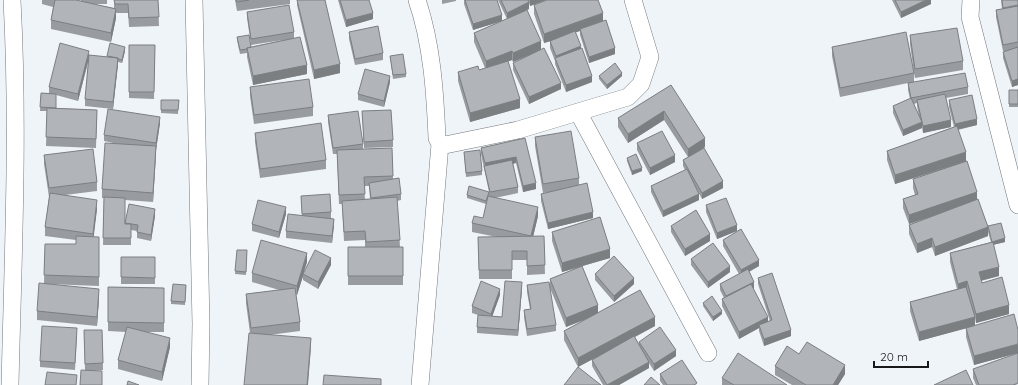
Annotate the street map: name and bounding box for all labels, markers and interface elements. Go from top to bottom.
scale bar [874,343,928,369]
text: 20 m [880,349,908,364]

